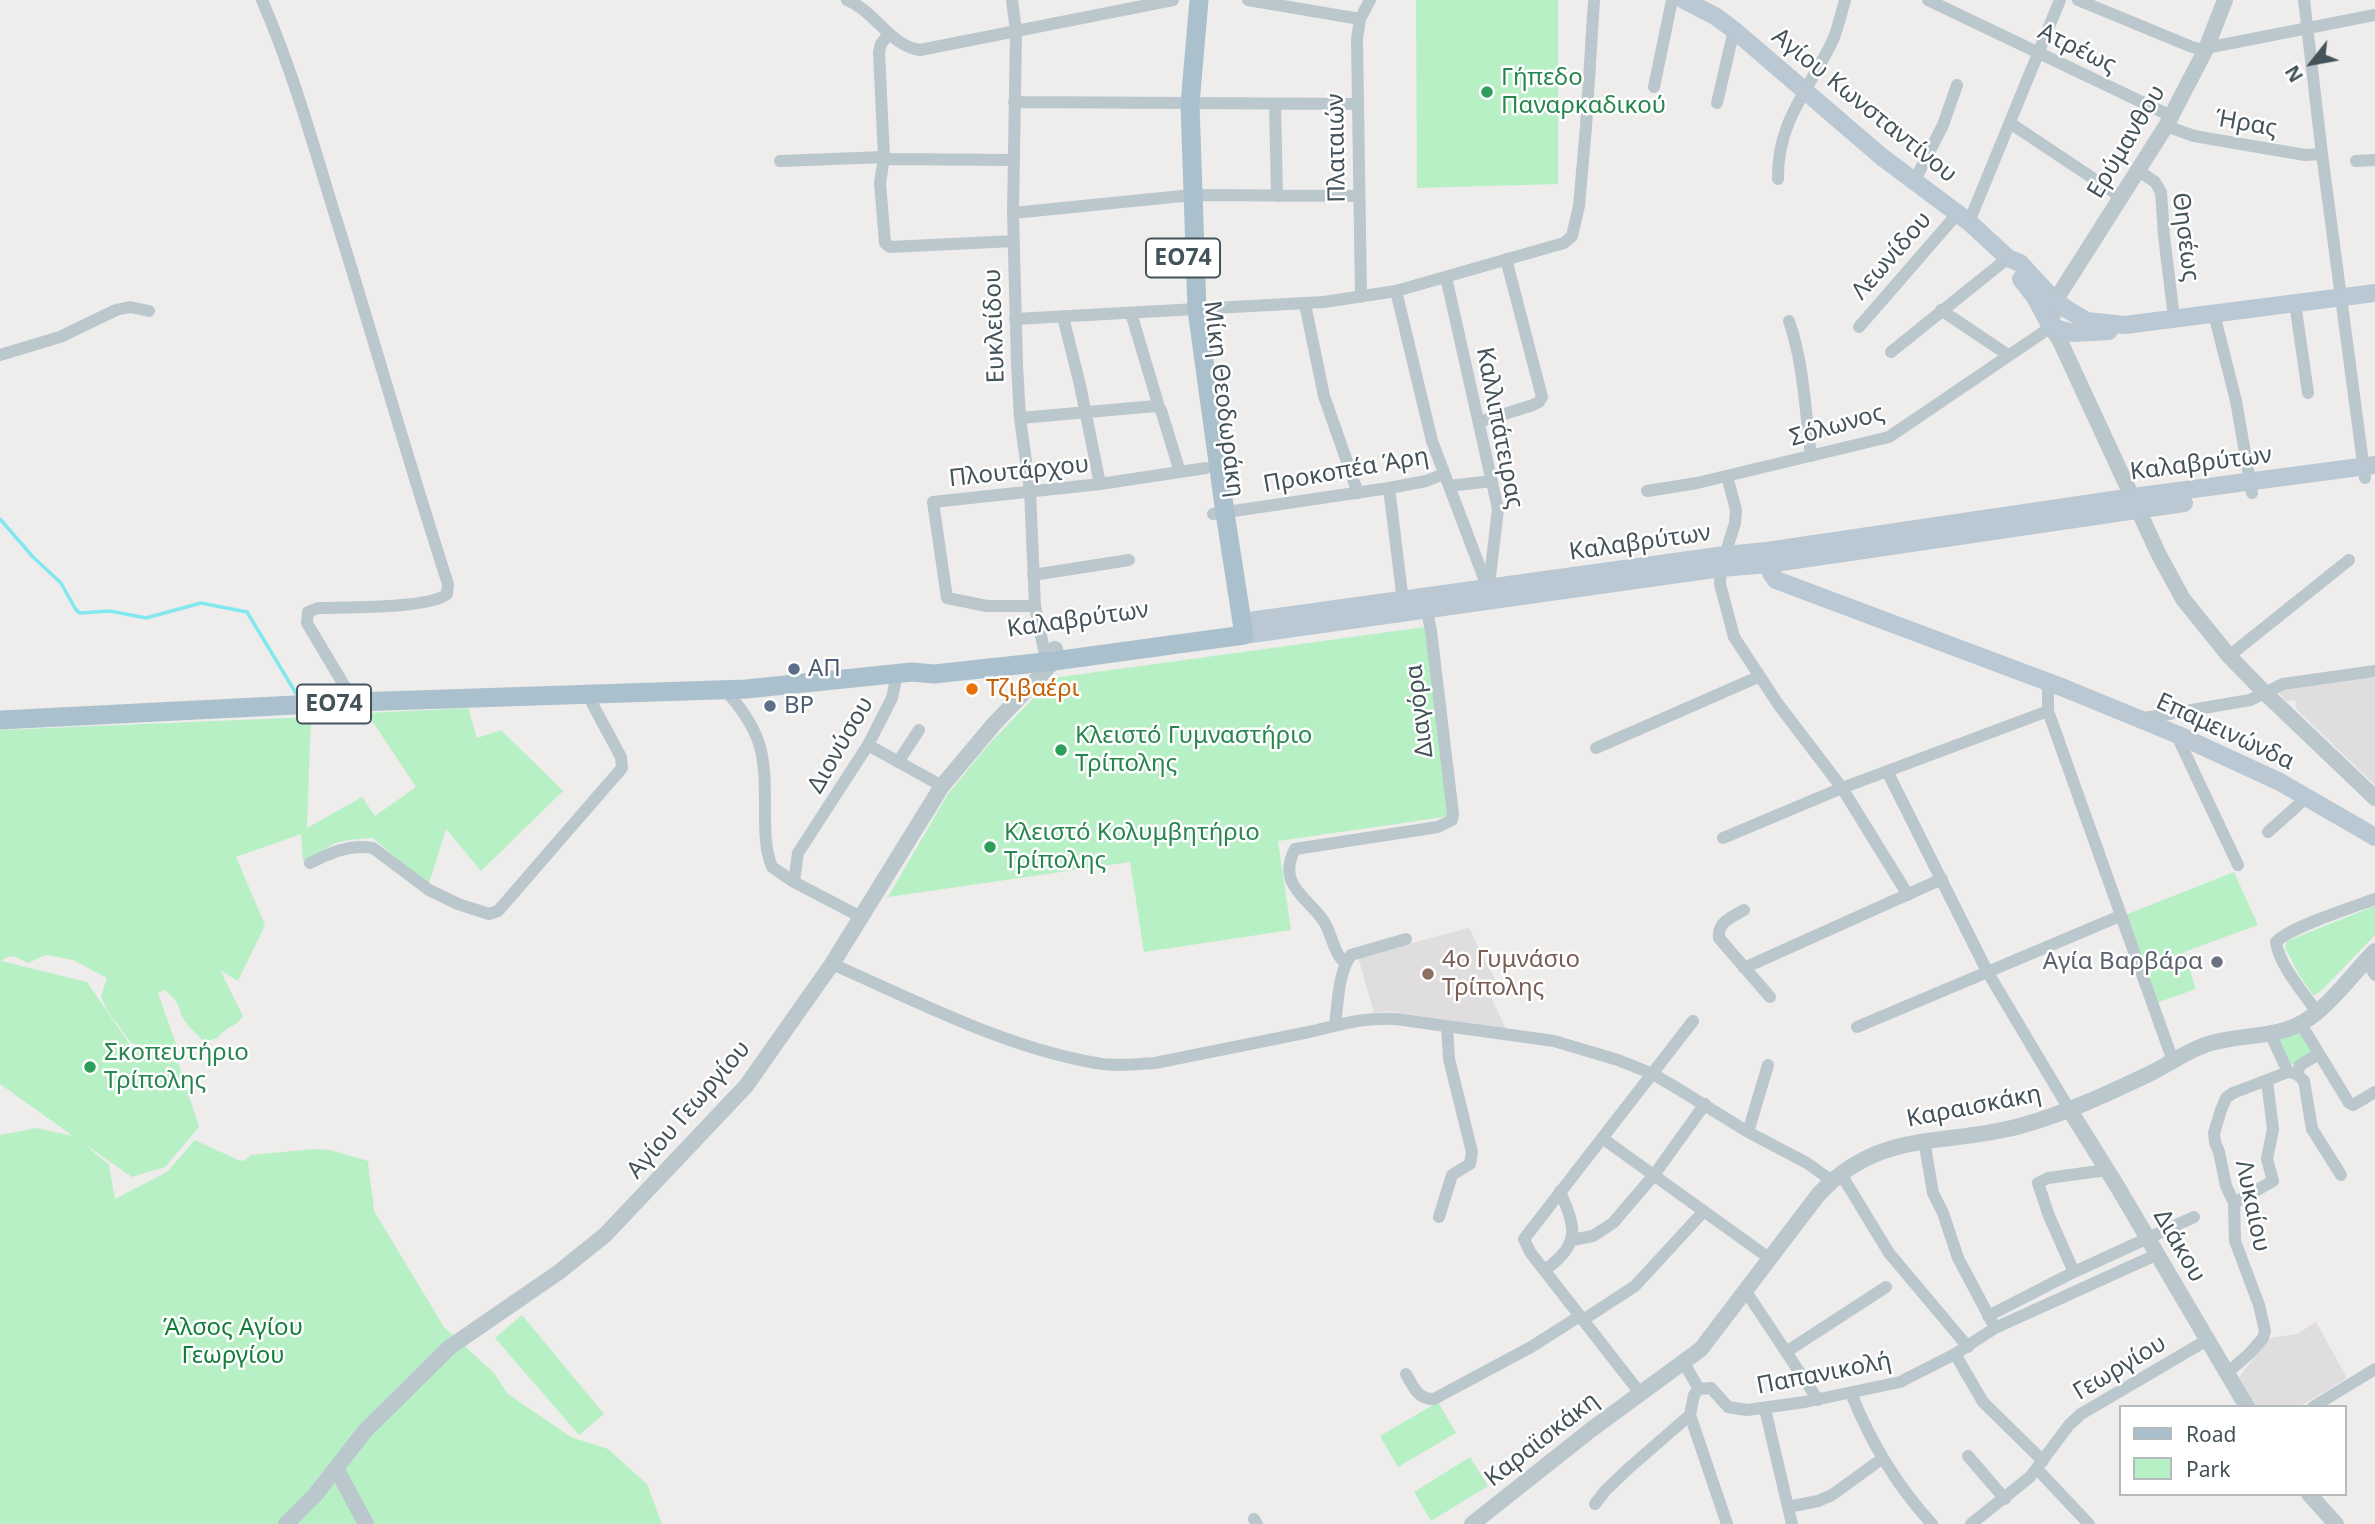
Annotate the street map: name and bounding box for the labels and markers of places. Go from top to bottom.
place label: Γήπεδο Παναρκαδικού [1501,64,1666,120]
marker: Γήπεδο Παναρκαδικού [1479,84,1495,100]
place label: ΑΠ [808,655,841,683]
marker: ΑΠ [786,661,802,677]
place label: Τζιβαέρι [986,675,1080,703]
marker: Τζιβαέρι [964,681,980,697]
place label: BP [784,692,814,720]
marker: BP [762,698,778,714]
place label: Κλειστό Γυμναστήριο Τρίπολης [1075,722,1312,778]
marker: Κλειστό Γυμναστήριο Τρίπολης [1053,742,1069,758]
place label: Κλειστό Κολυμβητήριο Τρίπολης [1004,819,1260,875]
marker: Κλειστό Κολυμβητήριο Τρίπολης [982,839,998,855]
place label: 4ο Γυμνάσιο Τρίπολης [1442,946,1580,1002]
place label: Αγία Βαρβάρα [2043,948,2203,976]
marker: Αγία Βαρβάρα [2209,954,2225,970]
marker: 4ο Γυμνάσιο Τρίπολης [1420,966,1436,982]
place label: Σκοπευτήριο Τρίπολης [104,1039,249,1095]
marker: Σκοπευτήριο Τρίπολης [82,1059,98,1075]

